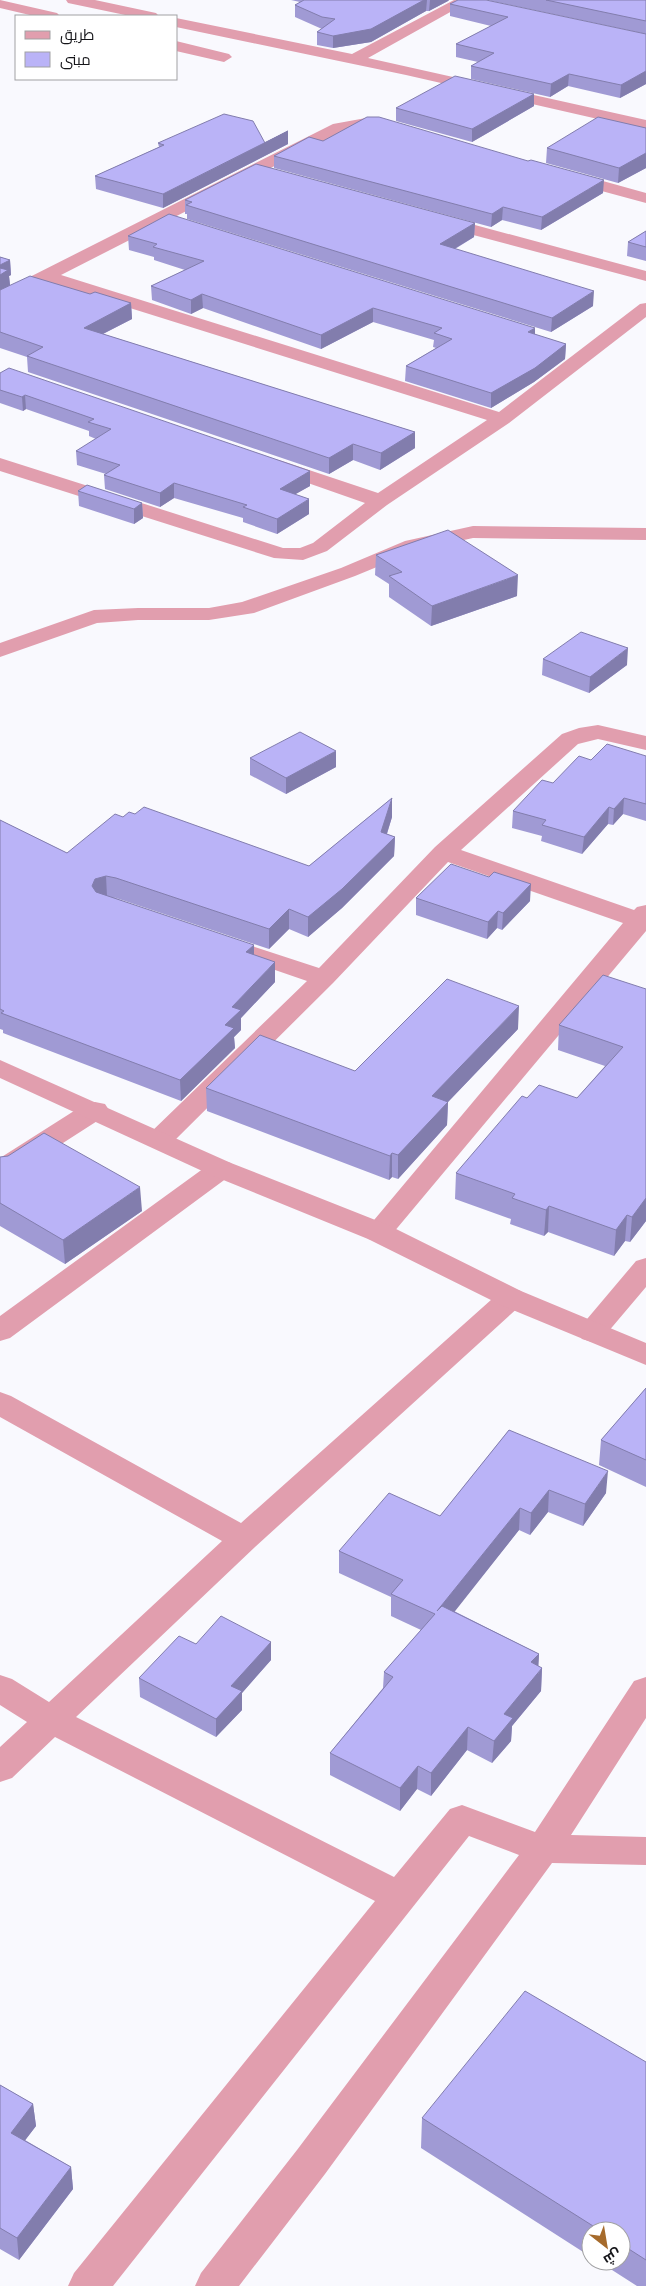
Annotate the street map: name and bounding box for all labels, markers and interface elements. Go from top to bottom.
legend [15,15,178,80]
text: طريق [60,26,94,45]
text: مبنى [60,51,91,70]
north arrow [581,2221,631,2271]
text: ش [600,2245,625,2269]

